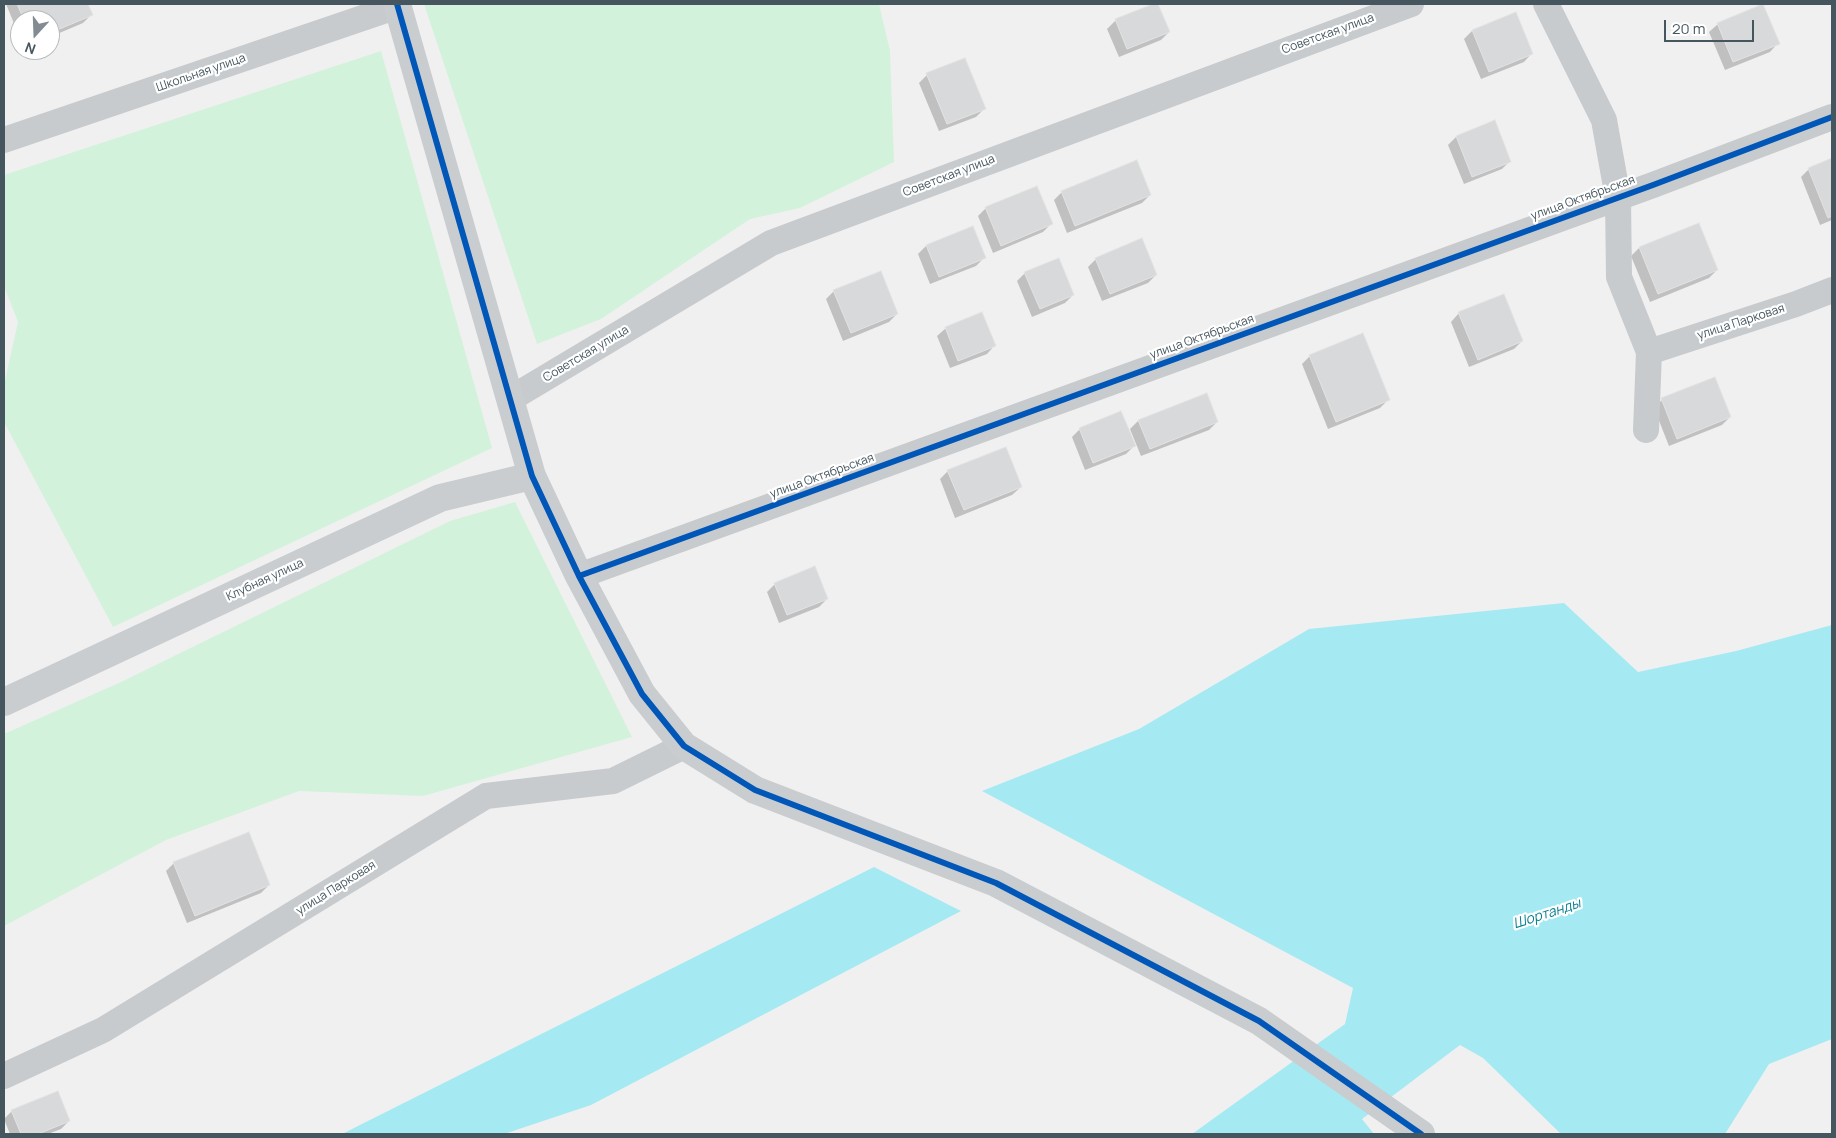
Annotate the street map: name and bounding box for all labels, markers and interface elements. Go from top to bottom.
north arrow [10,10,60,60]
scale bar [1666,10,1756,42]
street label: Советская улица [1280,11,1376,57]
text: 20 m [1672,18,1705,39]
text: N [22,38,38,59]
street label: Школьная улица [154,51,248,95]
street label: Советская улица [901,152,997,200]
street label: улица Октябрьская [1529,172,1637,224]
street label: улица Парковая [1695,301,1787,343]
street label: улица Октябрьская [1148,311,1256,363]
street label: Советская улица [541,323,631,385]
street label: улица Октябрьская [768,450,876,502]
street label: Клубная улица [224,556,306,604]
street label: улица Парковая [294,858,378,918]
water label: Шортанды [1511,895,1583,933]

